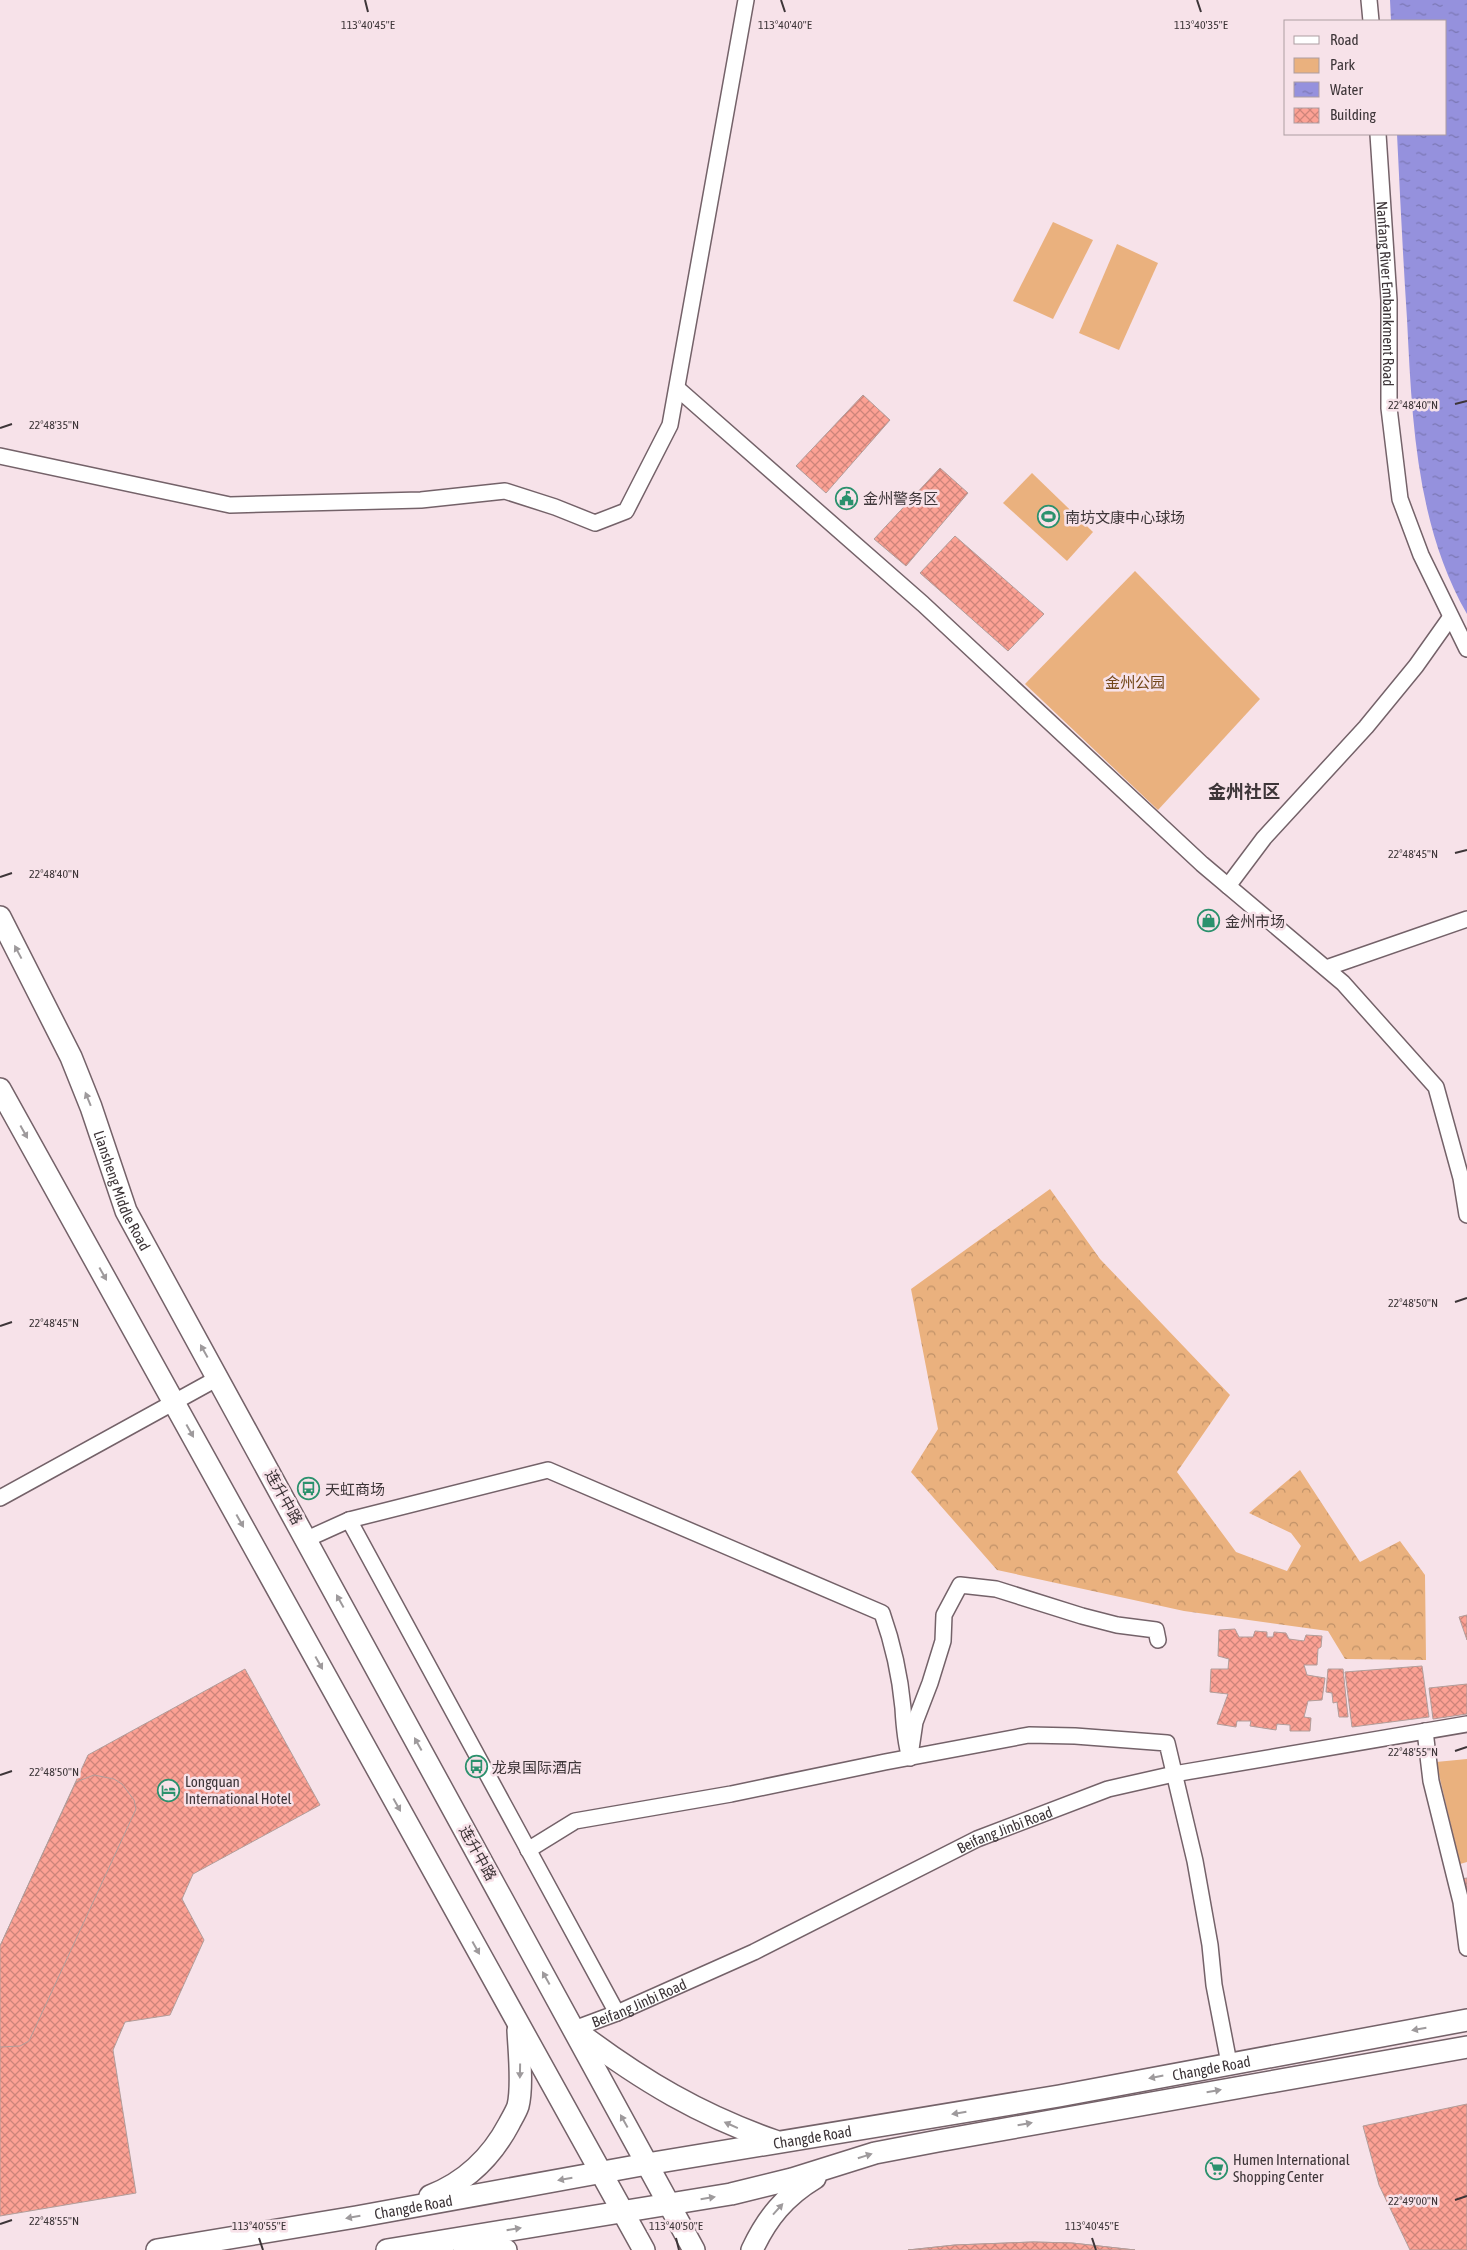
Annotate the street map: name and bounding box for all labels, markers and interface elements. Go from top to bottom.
text: 113°40'45"E [341,18,395,32]
text: 113°40'40"E [758,18,812,32]
text: 113°40'35"E [1174,18,1228,32]
legend [1284,20,1447,135]
text: Road [1330,31,1359,48]
text: Park [1330,56,1355,73]
text: Water [1330,81,1363,98]
text: Building [1330,106,1376,123]
street label: Nanfang River Embankment Road [1374,201,1398,386]
text: 22°48'40"N [1388,398,1438,412]
text: 22°48'35"N [29,418,79,432]
public building icon: 金州警务区 [835,486,859,510]
place label: 金州警务区 [863,490,938,507]
sports icon: 南坊文康中心球场 [1037,505,1061,529]
place label: 南坊文康中心球场 [1065,509,1185,526]
park label: 金州公园 [1105,674,1165,691]
district label: 金州社区 [1208,781,1280,802]
text: 22°48'45"N [1388,847,1438,861]
text: 22°48'40"N [29,867,79,881]
shop icon: 金州市场 [1197,909,1221,933]
place label: 金州市场 [1225,913,1285,930]
one-way arrow [14,945,22,960]
one-way arrow [84,1091,92,1106]
one-way arrow [19,1125,28,1138]
street label: Liansheng Middle Road [91,1128,154,1253]
one-way arrow [98,1267,107,1280]
text: 22°48'50"N [1388,1296,1438,1310]
text: 22°48'45"N [29,1316,79,1330]
one-way arrow [199,1345,208,1358]
one-way arrow [186,1424,194,1438]
street label: 连升中路 [262,1467,306,1527]
bus stop icon: 天虹商场 [297,1477,321,1501]
place label: 天虹商场 [325,1481,385,1498]
one-way arrow [236,1514,244,1528]
one-way arrow [336,1594,344,1608]
one-way arrow [314,1656,323,1670]
one-way arrow [414,1736,422,1751]
text: 22°48'55"N [1388,1745,1438,1759]
bus stop icon: 龙泉国际酒店 [464,1755,488,1779]
place label: 龙泉国际酒店 [492,1759,582,1776]
text: 22°48'50"N [29,1765,79,1779]
place label: Longquan International Hotel [185,1773,292,1807]
hotel icon: Longquan International Hotel [157,1778,181,1802]
one-way arrow [393,1799,402,1812]
street label: Beifang Jinbi Road [954,1803,1055,1856]
street label: 连升中路 [456,1823,500,1883]
one-way arrow [472,1940,480,1955]
one-way arrow [542,1971,550,1986]
street label: Beifang Jinbi Road [589,1975,689,2030]
one-way arrow [1411,2025,1427,2033]
street label: Changde Road [1171,2052,1252,2083]
one-way arrow [516,2063,524,2079]
one-way arrow [1148,2074,1164,2082]
one-way arrow [1207,2086,1223,2094]
one-way arrow [950,2109,966,2117]
one-way arrow [620,2114,628,2128]
one-way arrow [1017,2120,1033,2128]
one-way arrow [724,2121,738,2129]
street label: Changde Road [772,2122,853,2152]
place label: Humen International Shopping Center [1233,2151,1350,2185]
one-way arrow [858,2152,873,2160]
supermarket icon: Humen International Shopping Center [1205,2156,1229,2180]
one-way arrow [556,2175,572,2183]
street label: Changde Road [373,2191,454,2222]
one-way arrow [701,2193,717,2201]
text: 22°49'00"N [1388,2194,1438,2208]
one-way arrow [772,2204,784,2216]
text: 22°48'55"N [29,2214,79,2228]
one-way arrow [345,2214,361,2222]
text: 113°40'55"E [232,2219,286,2233]
text: 113°40'50"E [649,2219,703,2233]
text: 113°40'45"E [1065,2219,1119,2233]
one-way arrow [506,2225,522,2233]

